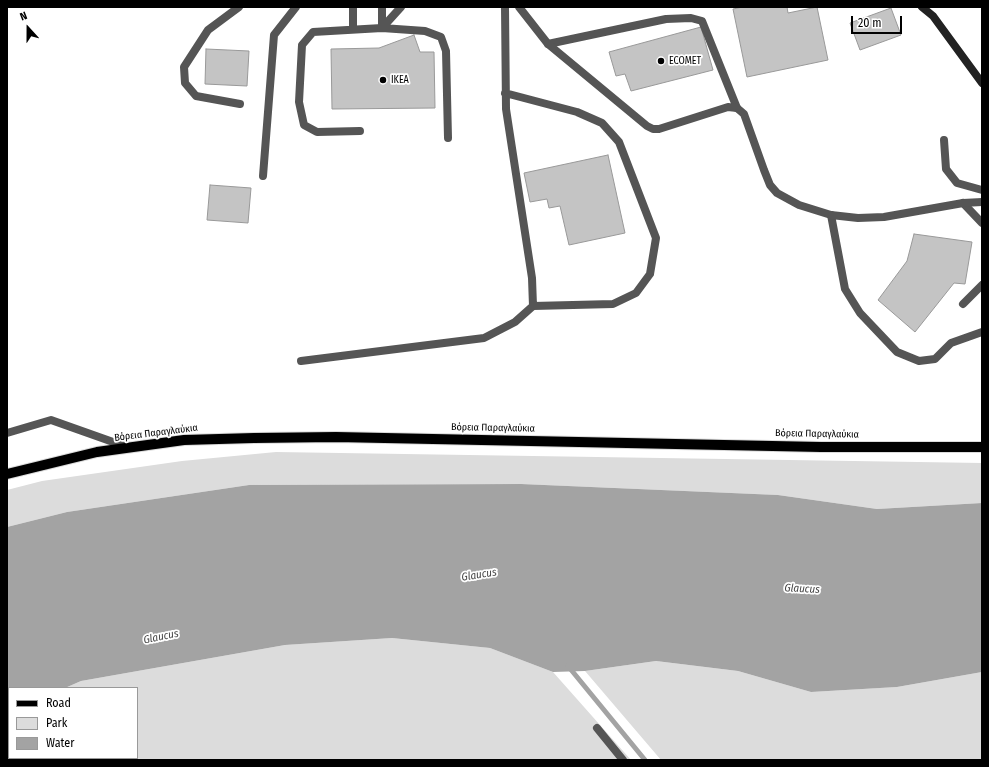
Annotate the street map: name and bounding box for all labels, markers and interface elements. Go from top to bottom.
north arrow [8,8,48,48]
scale bar [853,8,904,34]
text: N [18,9,29,24]
text: 20 m [858,16,882,30]
place label: ECOMET [669,55,701,67]
marker: ECOMET [656,56,666,66]
place label: IKEA [391,74,409,86]
marker: IKEA [378,75,388,85]
street label: Βόρεια Παραγλαύκια [451,421,535,435]
street label: Βόρεια Παραγλαύκια [114,422,198,444]
street label: Βόρεια Παραγλαύκια [775,427,859,441]
water label: Glaucus [460,566,498,584]
water label: Glaucus [784,581,820,597]
water label: Glaucus [142,627,180,647]
legend [8,687,138,759]
text: Road [46,696,71,710]
text: Park [46,716,67,730]
text: Water [46,736,74,750]

